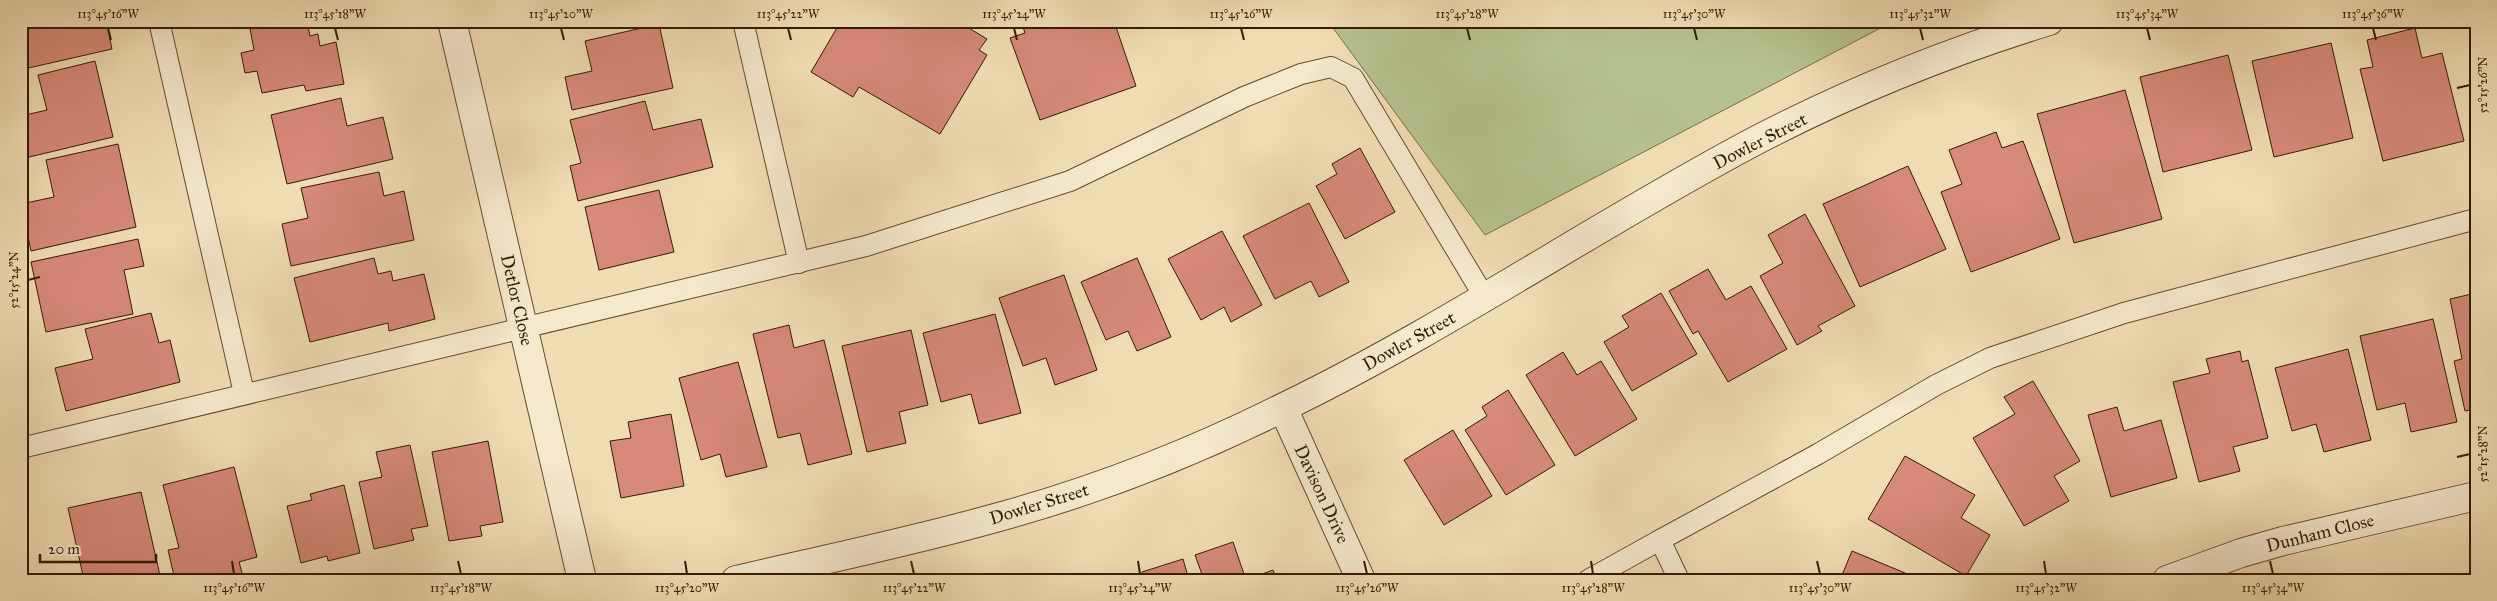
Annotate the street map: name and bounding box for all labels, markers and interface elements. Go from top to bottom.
text: 113°45'16"W [77,7,139,21]
text: 113°45'18"W [304,7,367,21]
text: 113°45'20"W [529,7,593,21]
text: 113°45'22"W [757,7,820,21]
text: 113°45'24"W [982,7,1046,21]
text: 113°45'26"W [1210,7,1273,21]
text: 113°45'28"W [1435,7,1499,21]
text: 113°45'30"W [1663,7,1726,21]
text: 113°45'32"W [1889,7,1951,21]
text: 113°45'34"W [2116,7,2179,21]
text: 113°45'36"W [2342,7,2405,21]
text: 52°15'26"N [2476,57,2490,113]
street label: Dowler Street [1709,108,1811,174]
text: 52°15'24"N [7,251,21,309]
street label: Detlor Close [496,252,538,348]
street label: Dowler Street [1359,306,1460,376]
text: 52°15'28"N [2476,425,2490,483]
street label: Davison Drive [1290,441,1354,547]
street label: Dowler Street [987,478,1092,530]
street label: Dunham Close [2264,509,2376,557]
scale bar [40,531,156,563]
text: 20 m [48,540,80,558]
text: 113°45'16"W [203,581,265,595]
text: 113°45'18"W [430,581,493,595]
text: 113°45'20"W [655,581,719,595]
text: 113°45'22"W [883,581,946,595]
text: 113°45'24"W [1108,581,1172,595]
text: 113°45'26"W [1336,581,1399,595]
text: 113°45'28"W [1561,581,1625,595]
text: 113°45'30"W [1789,581,1852,595]
text: 113°45'32"W [2015,581,2077,595]
text: 113°45'34"W [2242,581,2305,595]

